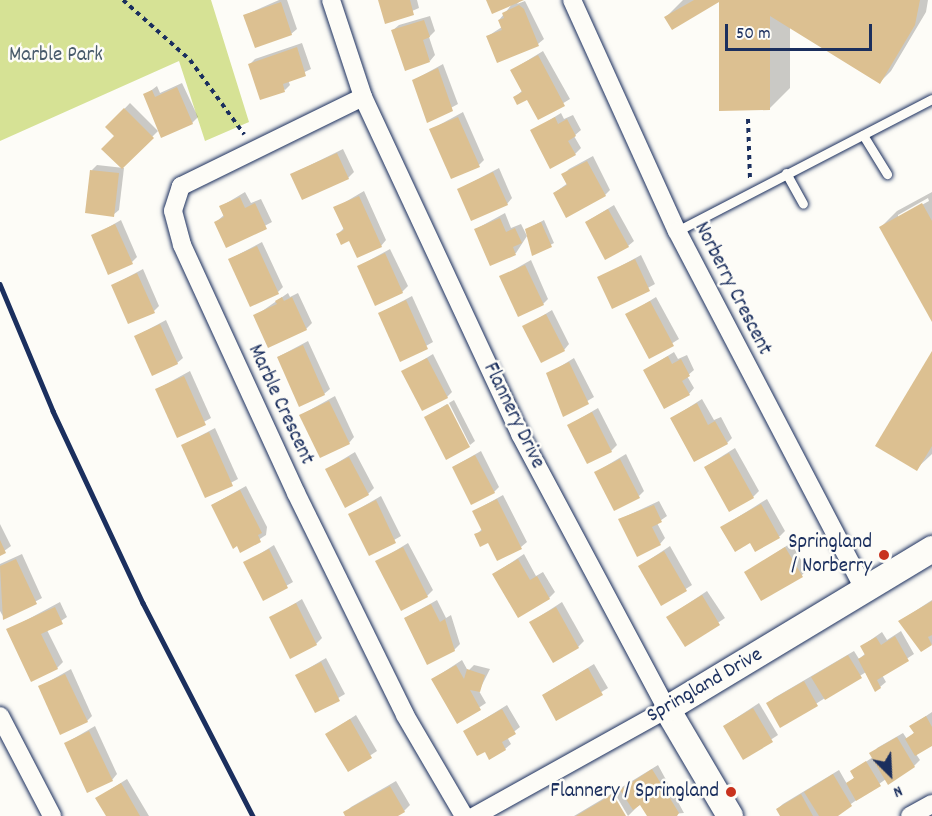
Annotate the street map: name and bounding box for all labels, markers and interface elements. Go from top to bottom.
scale bar [728,12,875,50]
text: 50 m [736,22,771,47]
park label: Marble Park [9,43,103,69]
street label: Norberry Crescent [688,218,776,360]
street label: Marble Crescent [241,341,319,469]
street label: Flannery Drive [477,359,549,473]
place label: Springland / Norberry [788,530,872,580]
marker: Springland / Norberry [877,548,891,562]
street label: Springland Drive [643,643,767,729]
north arrow [860,744,920,804]
place label: Flannery / Springland [550,779,719,805]
text: N [889,779,906,803]
marker: Flannery / Springland [724,785,738,799]

